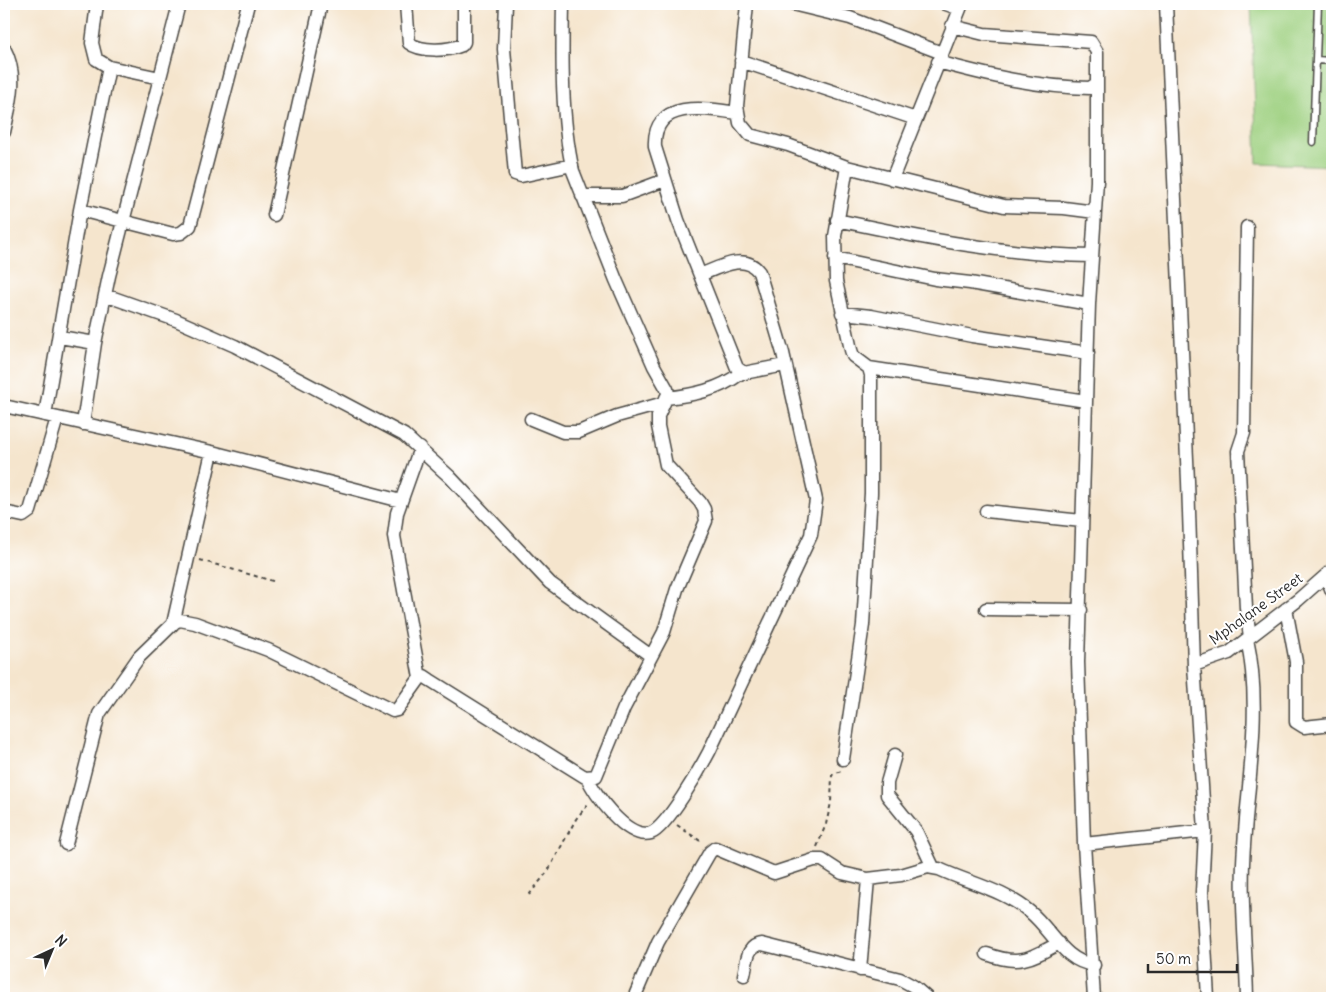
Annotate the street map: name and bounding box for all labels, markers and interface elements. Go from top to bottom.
street label: Mphalane Street [1206,569,1306,649]
north arrow [28,924,78,974]
text: N [51,931,71,950]
scale bar [1148,942,1237,974]
text: 50 m [1156,949,1191,968]

